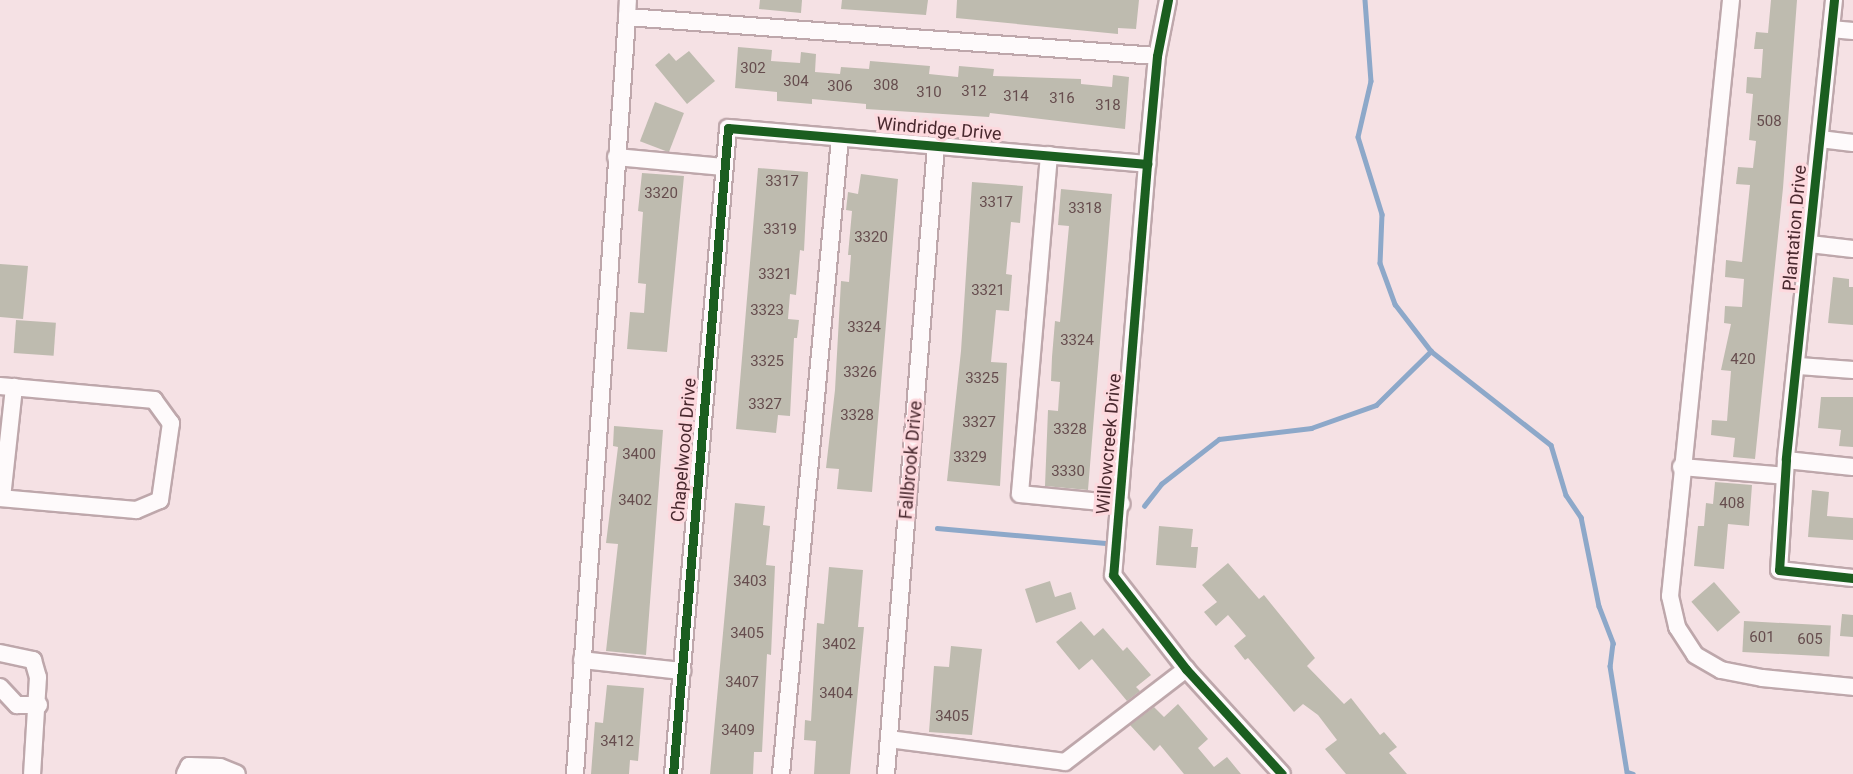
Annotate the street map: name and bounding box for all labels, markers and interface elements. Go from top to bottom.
house number: 302 [740,60,766,78]
house number: 304 [783,73,809,91]
house number: 308 [873,77,899,95]
house number: 306 [827,78,853,96]
house number: 312 [961,83,987,101]
house number: 310 [916,84,942,102]
house number: 314 [1003,88,1029,106]
house number: 316 [1049,90,1075,108]
house number: 318 [1095,97,1121,115]
street label: Windridge Drive [875,113,1003,145]
house number: 508 [1756,113,1782,131]
street label: Plantation Drive [1779,164,1811,292]
house number: 3317 [765,173,799,191]
house number: 3320 [644,185,678,203]
house number: 3317 [979,194,1013,212]
house number: 3318 [1068,200,1102,218]
house number: 3319 [763,221,797,239]
house number: 3320 [854,229,888,247]
house number: 3321 [758,266,792,284]
house number: 3321 [971,282,1005,300]
house number: 3323 [750,302,784,320]
house number: 3324 [847,319,881,337]
house number: 3324 [1060,332,1094,350]
house number: 420 [1730,351,1756,369]
house number: 3325 [750,353,784,371]
house number: 3326 [843,364,877,382]
house number: 3325 [965,370,999,388]
street label: Willowcreek Drive [1092,373,1126,515]
street label: Chapelwood Drive [667,377,701,523]
house number: 3327 [748,396,782,414]
street label: Fallbrook Drive [895,400,927,520]
house number: 3328 [840,407,874,425]
house number: 3327 [962,414,996,432]
house number: 3328 [1053,421,1087,439]
house number: 3400 [622,446,656,464]
house number: 3329 [953,449,987,467]
house number: 3330 [1051,463,1085,481]
house number: 3402 [618,492,652,510]
house number: 408 [1719,495,1745,513]
house number: 3403 [733,573,767,591]
house number: 3405 [730,625,764,643]
house number: 601 [1749,629,1775,647]
house number: 605 [1797,631,1823,649]
house number: 3402 [822,636,856,654]
house number: 3407 [725,674,759,692]
house number: 3404 [819,685,853,703]
house number: 3405 [935,708,969,726]
house number: 3409 [721,722,755,740]
house number: 3412 [600,733,634,751]

